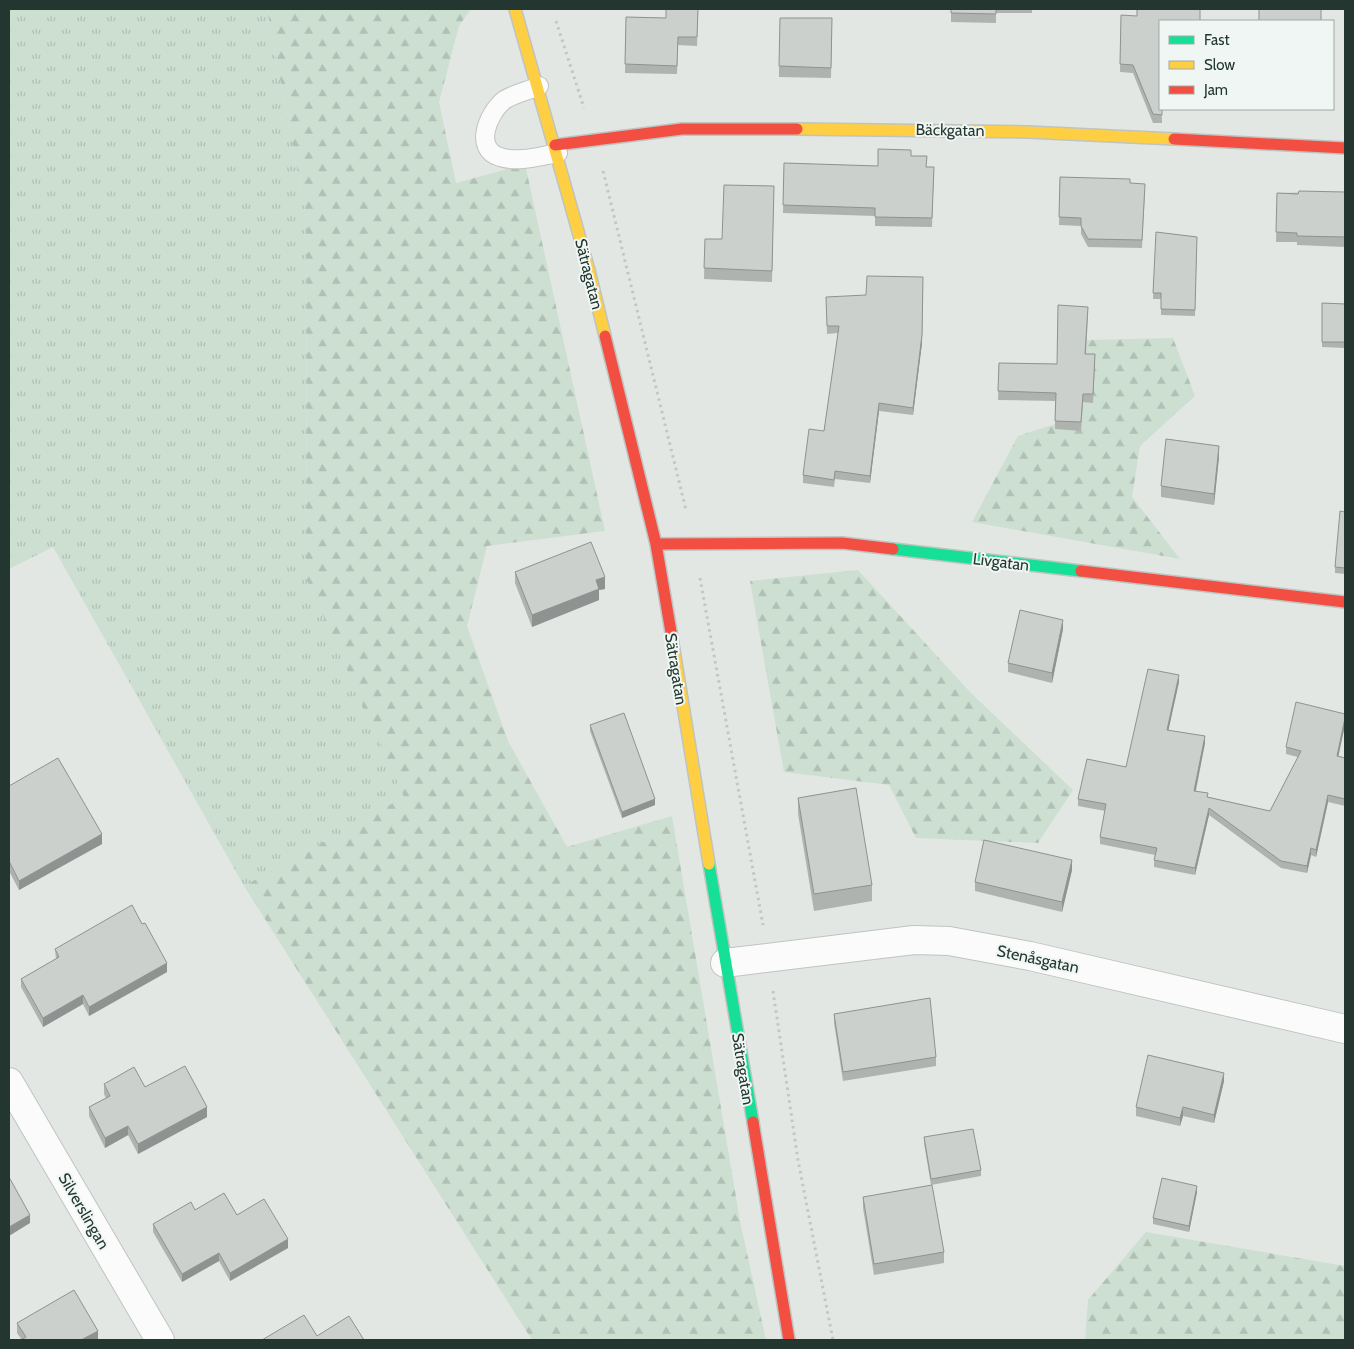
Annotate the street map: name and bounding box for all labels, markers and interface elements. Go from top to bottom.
legend [1159,20,1334,110]
text: Fast [1204,31,1229,49]
text: Slow [1204,56,1235,74]
text: Jam [1203,81,1228,99]
street label: Bäckgatan [915,120,985,140]
street label: Sätragatan [571,237,607,311]
street label: Livgatan [972,549,1030,575]
street label: Sätragatan [661,632,691,706]
street label: Stenåsgatan [995,941,1081,977]
street label: Sätragatan [728,1032,758,1106]
street label: Silverslingan [55,1170,113,1252]

